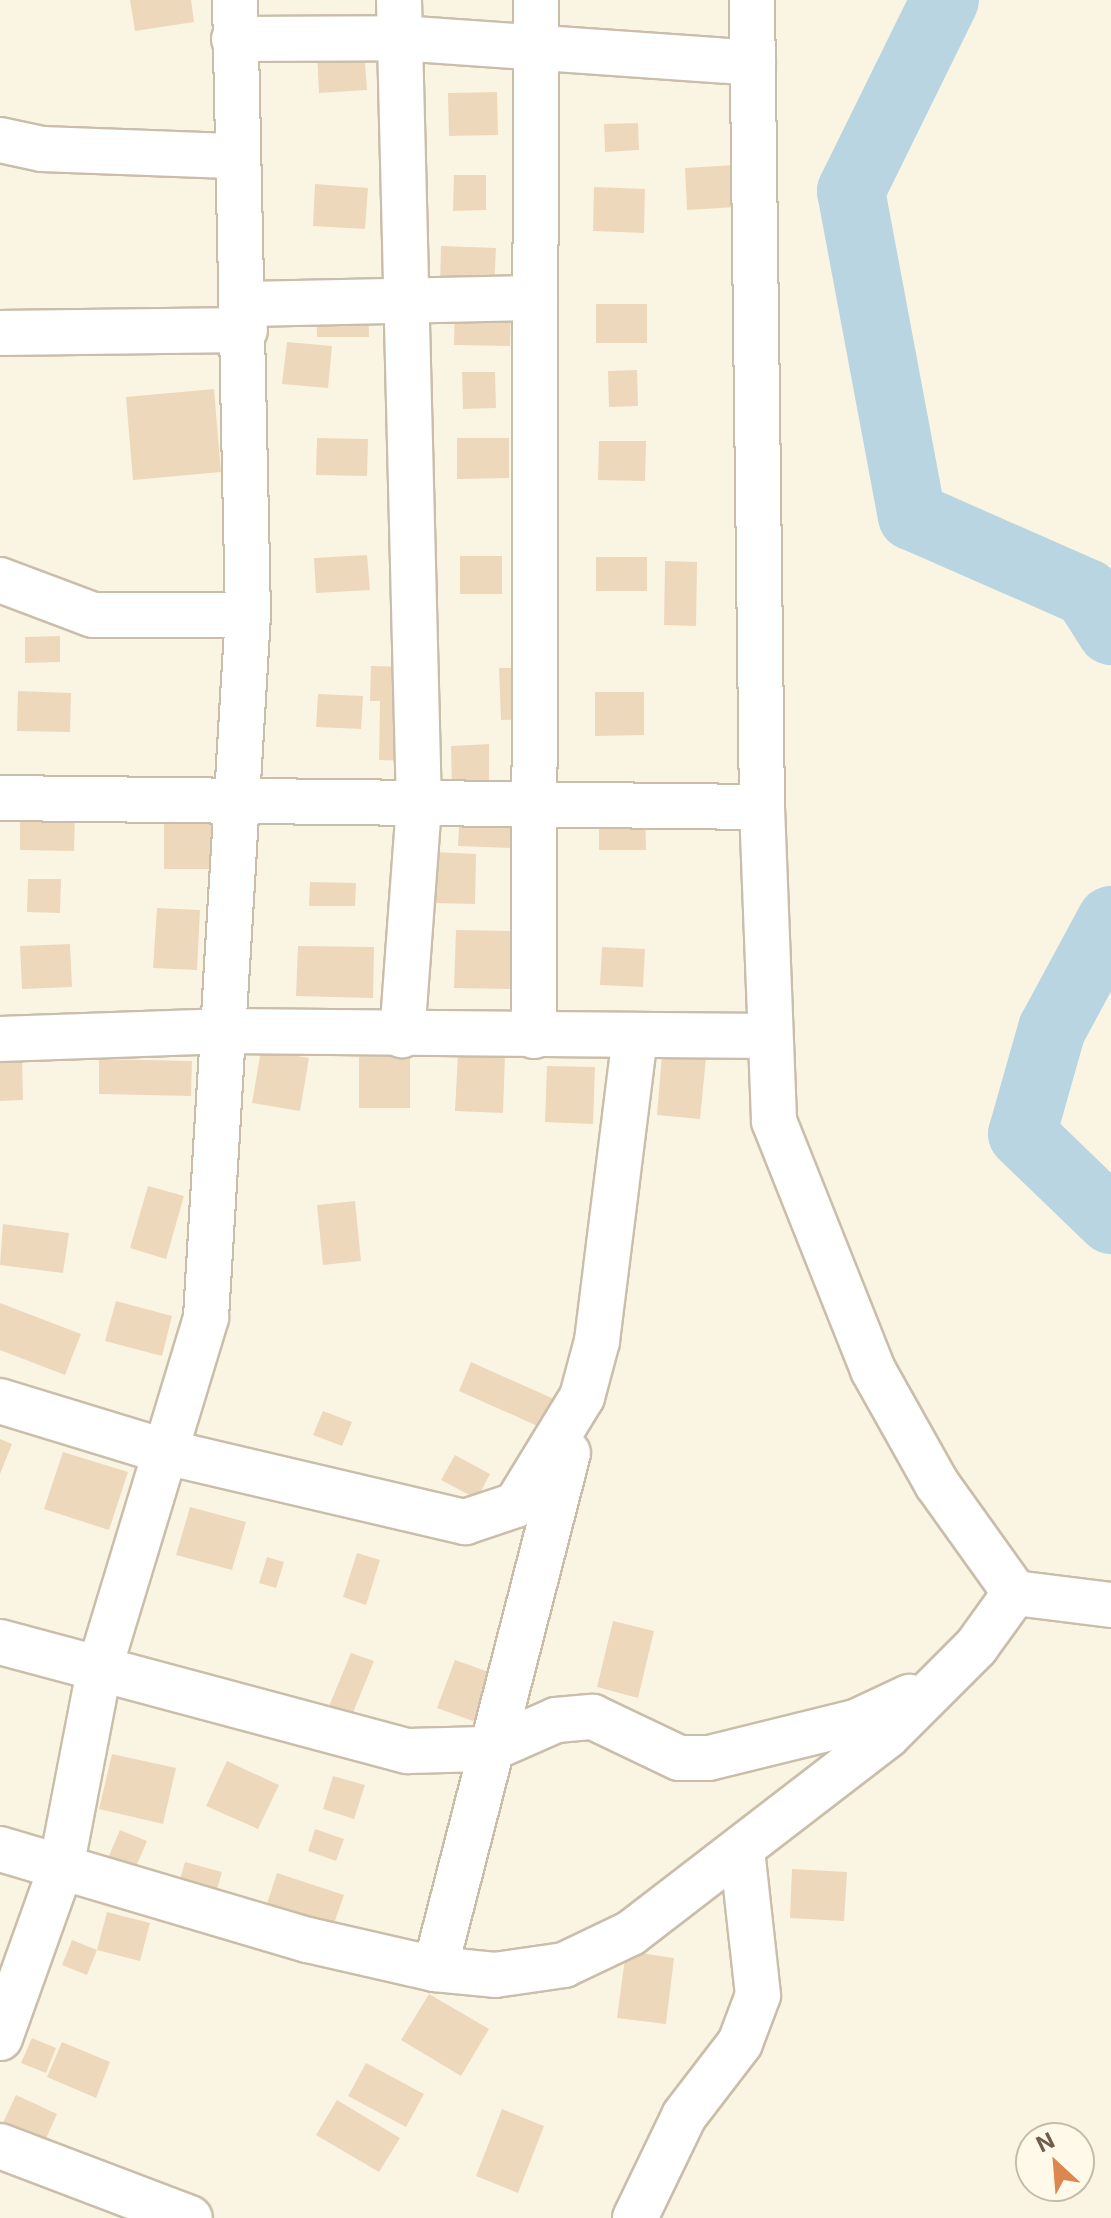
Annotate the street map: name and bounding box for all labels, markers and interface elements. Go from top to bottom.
north arrow [1015,2122,1095,2202]
text: N [1032,2127,1059,2158]

